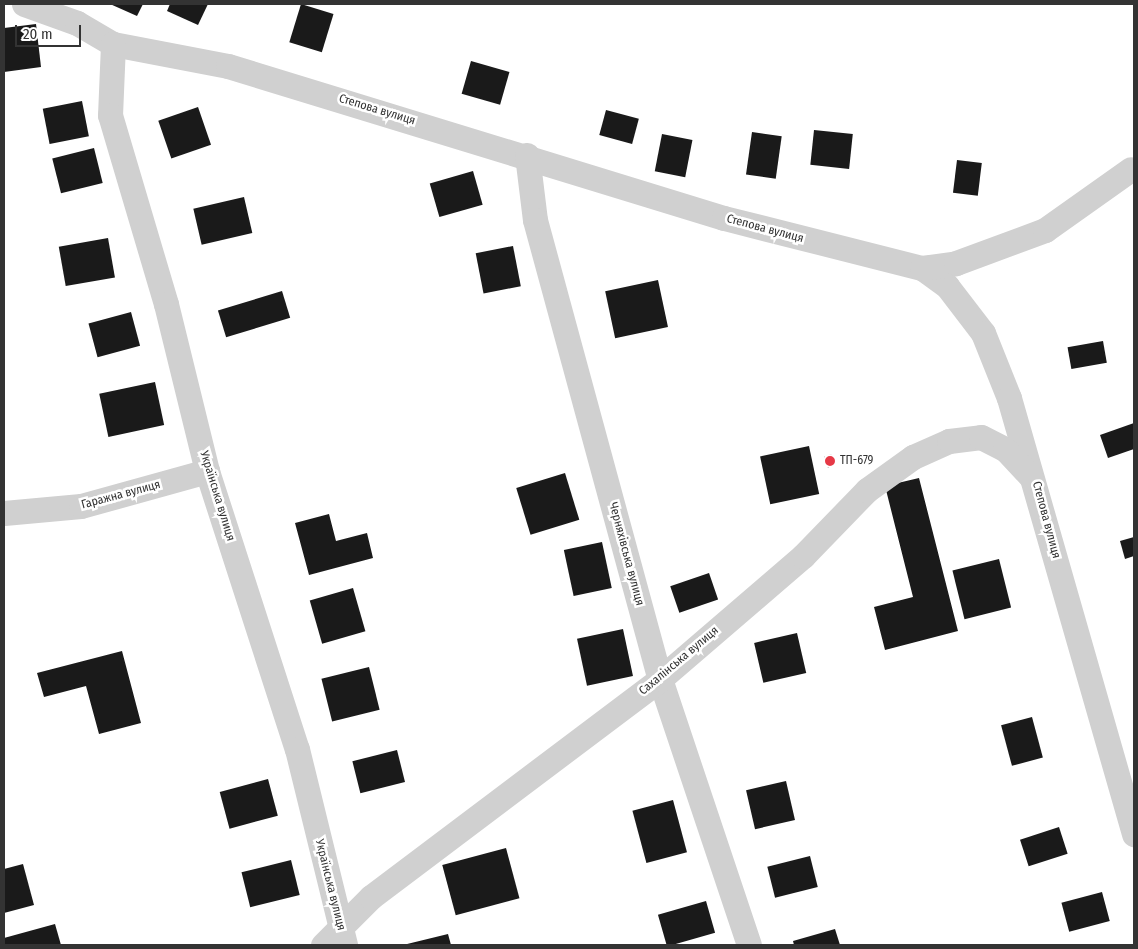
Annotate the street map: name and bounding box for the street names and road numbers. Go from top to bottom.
street label: Степова вулиця [337,92,417,128]
street label: Степова вулиця [725,212,805,246]
street label: Українська вулиця [196,449,238,543]
street label: Гаражна вулиця [80,478,162,512]
street label: Степова вулиця [1029,480,1063,560]
street label: Черняхівська вулиця [605,501,647,607]
street label: Сахалінська вулиця [636,624,722,698]
street label: Українська вулиця [312,838,348,932]

